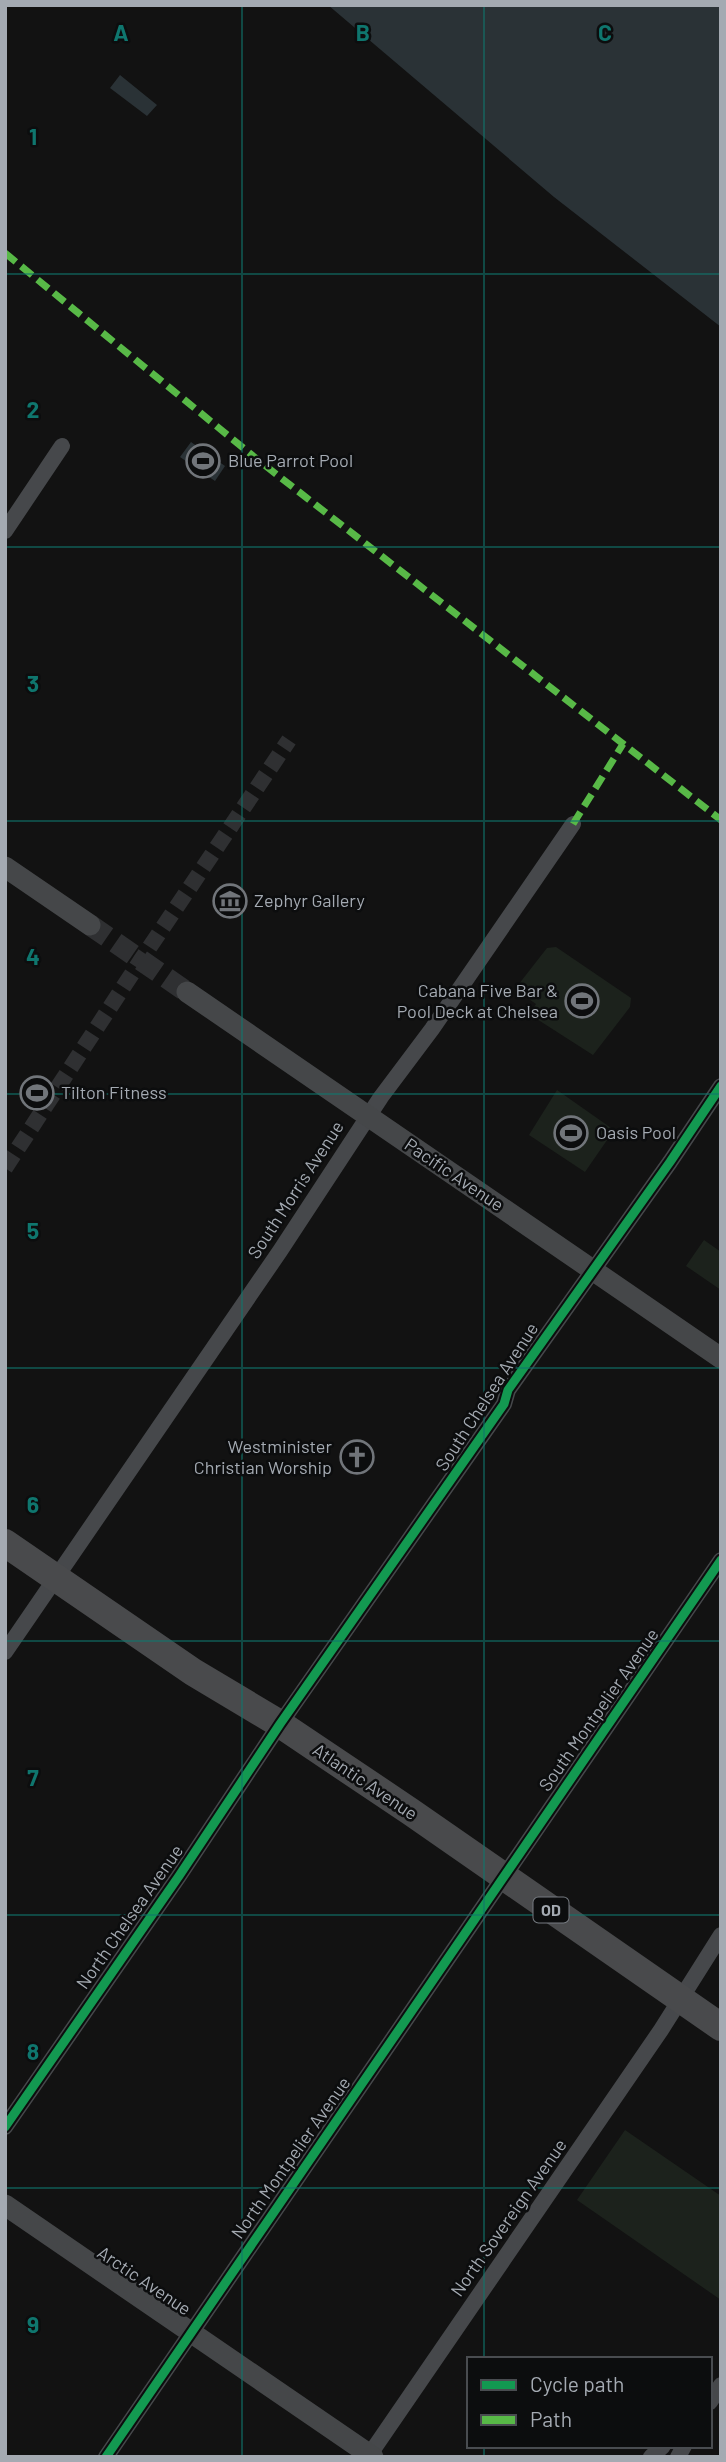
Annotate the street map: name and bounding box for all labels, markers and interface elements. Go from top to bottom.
text: A [113,18,129,46]
text: B [356,18,370,46]
text: C [598,18,612,46]
text: 1 [29,122,37,150]
text: 2 [27,395,39,423]
sports icon: Blue Parrot Pool [184,442,222,480]
place label: Blue Parrot Pool [228,449,353,471]
text: 3 [27,669,39,697]
museum icon: Zephyr Gallery [211,882,249,920]
place label: Zephyr Gallery [254,889,365,911]
text: 4 [26,942,40,970]
place label: Cabana Five Bar & Pool Deck at Chelsea [397,979,558,1022]
sports icon: Cabana Five Bar & Pool Deck at Chelsea [563,982,601,1020]
sports icon: Tilton Fitness [18,1074,56,1112]
place label: Tilton Fitness [61,1081,167,1103]
sports icon: Oasis Pool [552,1114,590,1152]
street label: South Morris Avenue [242,1117,348,1262]
place label: Oasis Pool [596,1121,676,1143]
street label: Pacific Avenue [401,1133,508,1215]
text: 5 [27,1216,39,1244]
street label: South Chelsea Avenue [430,1318,542,1475]
place label: Westminister Christian Worship [194,1435,332,1478]
church icon: Westminister Christian Worship [338,1438,376,1476]
text: 6 [27,1490,39,1518]
street label: South Montpelier Avenue [534,1624,663,1795]
street label: Atlantic Avenue [309,1738,422,1824]
text: 7 [27,1763,39,1791]
street label: North Chelsea Avenue [71,1840,187,1993]
road number: OD [534,1898,568,1922]
text: 8 [27,2037,39,2065]
street label: North Montpelier Avenue [226,2072,354,2243]
street label: North Sovereign Avenue [445,2134,571,2300]
street label: Arctic Avenue [94,2241,196,2320]
text: 9 [27,2310,39,2338]
legend [467,2357,712,2448]
text: Cycle path [530,2371,624,2396]
text: Path [530,2406,572,2431]

